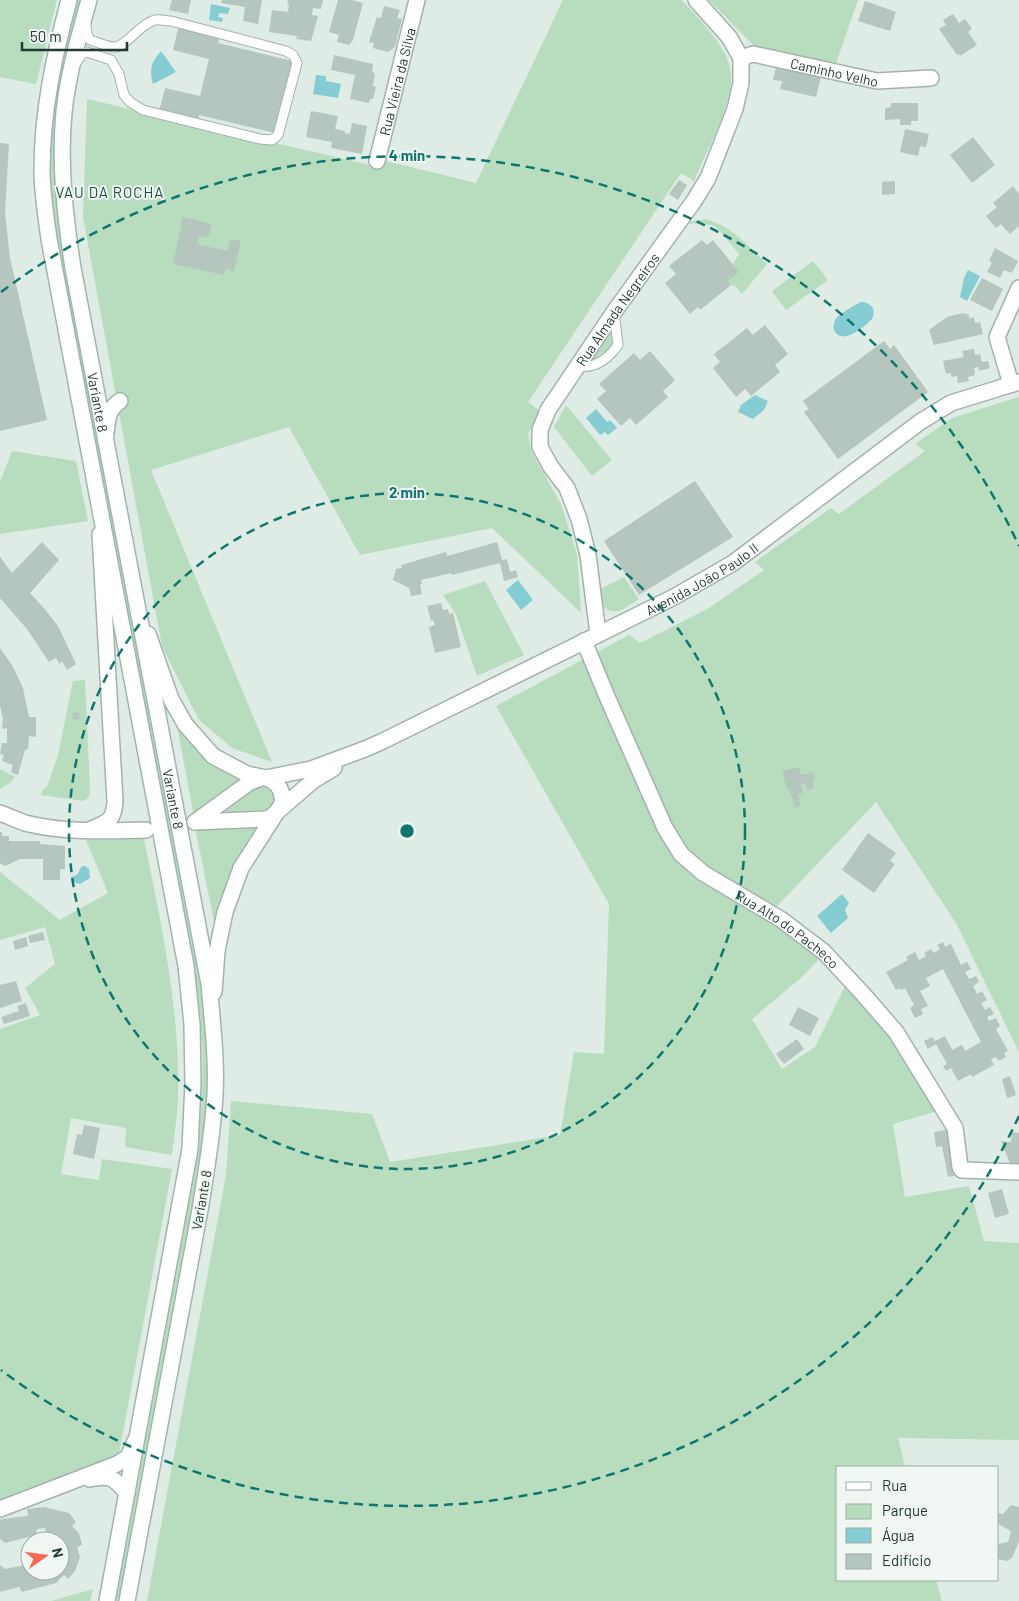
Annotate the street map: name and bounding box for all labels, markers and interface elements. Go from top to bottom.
scale bar [22,20,128,52]
street label: Rua Vieira da Silva [375,26,418,137]
text: 50 m [30,27,62,45]
street label: Caminho Velho [789,54,880,90]
text: 4 min [389,146,425,164]
district label: VAU DA ROCHA [56,183,164,201]
street label: Rua Almada Negreiros [572,249,663,369]
street label: Variante 8 [84,371,112,433]
text: 2 min [389,483,425,501]
street label: Avenida João Paulo II [643,539,761,618]
street label: Variante 8 [160,768,188,830]
centre of rings [398,822,416,840]
street label: Rua Alto do Pacheco [733,886,843,972]
street label: Variante 8 [187,1169,215,1231]
legend [836,1466,999,1581]
text: Rua [882,1476,907,1494]
text: Parque [882,1501,928,1519]
text: Água [882,1526,915,1544]
north arrow [20,1531,70,1581]
text: N [49,1546,67,1559]
text: Edifício [882,1551,931,1569]

